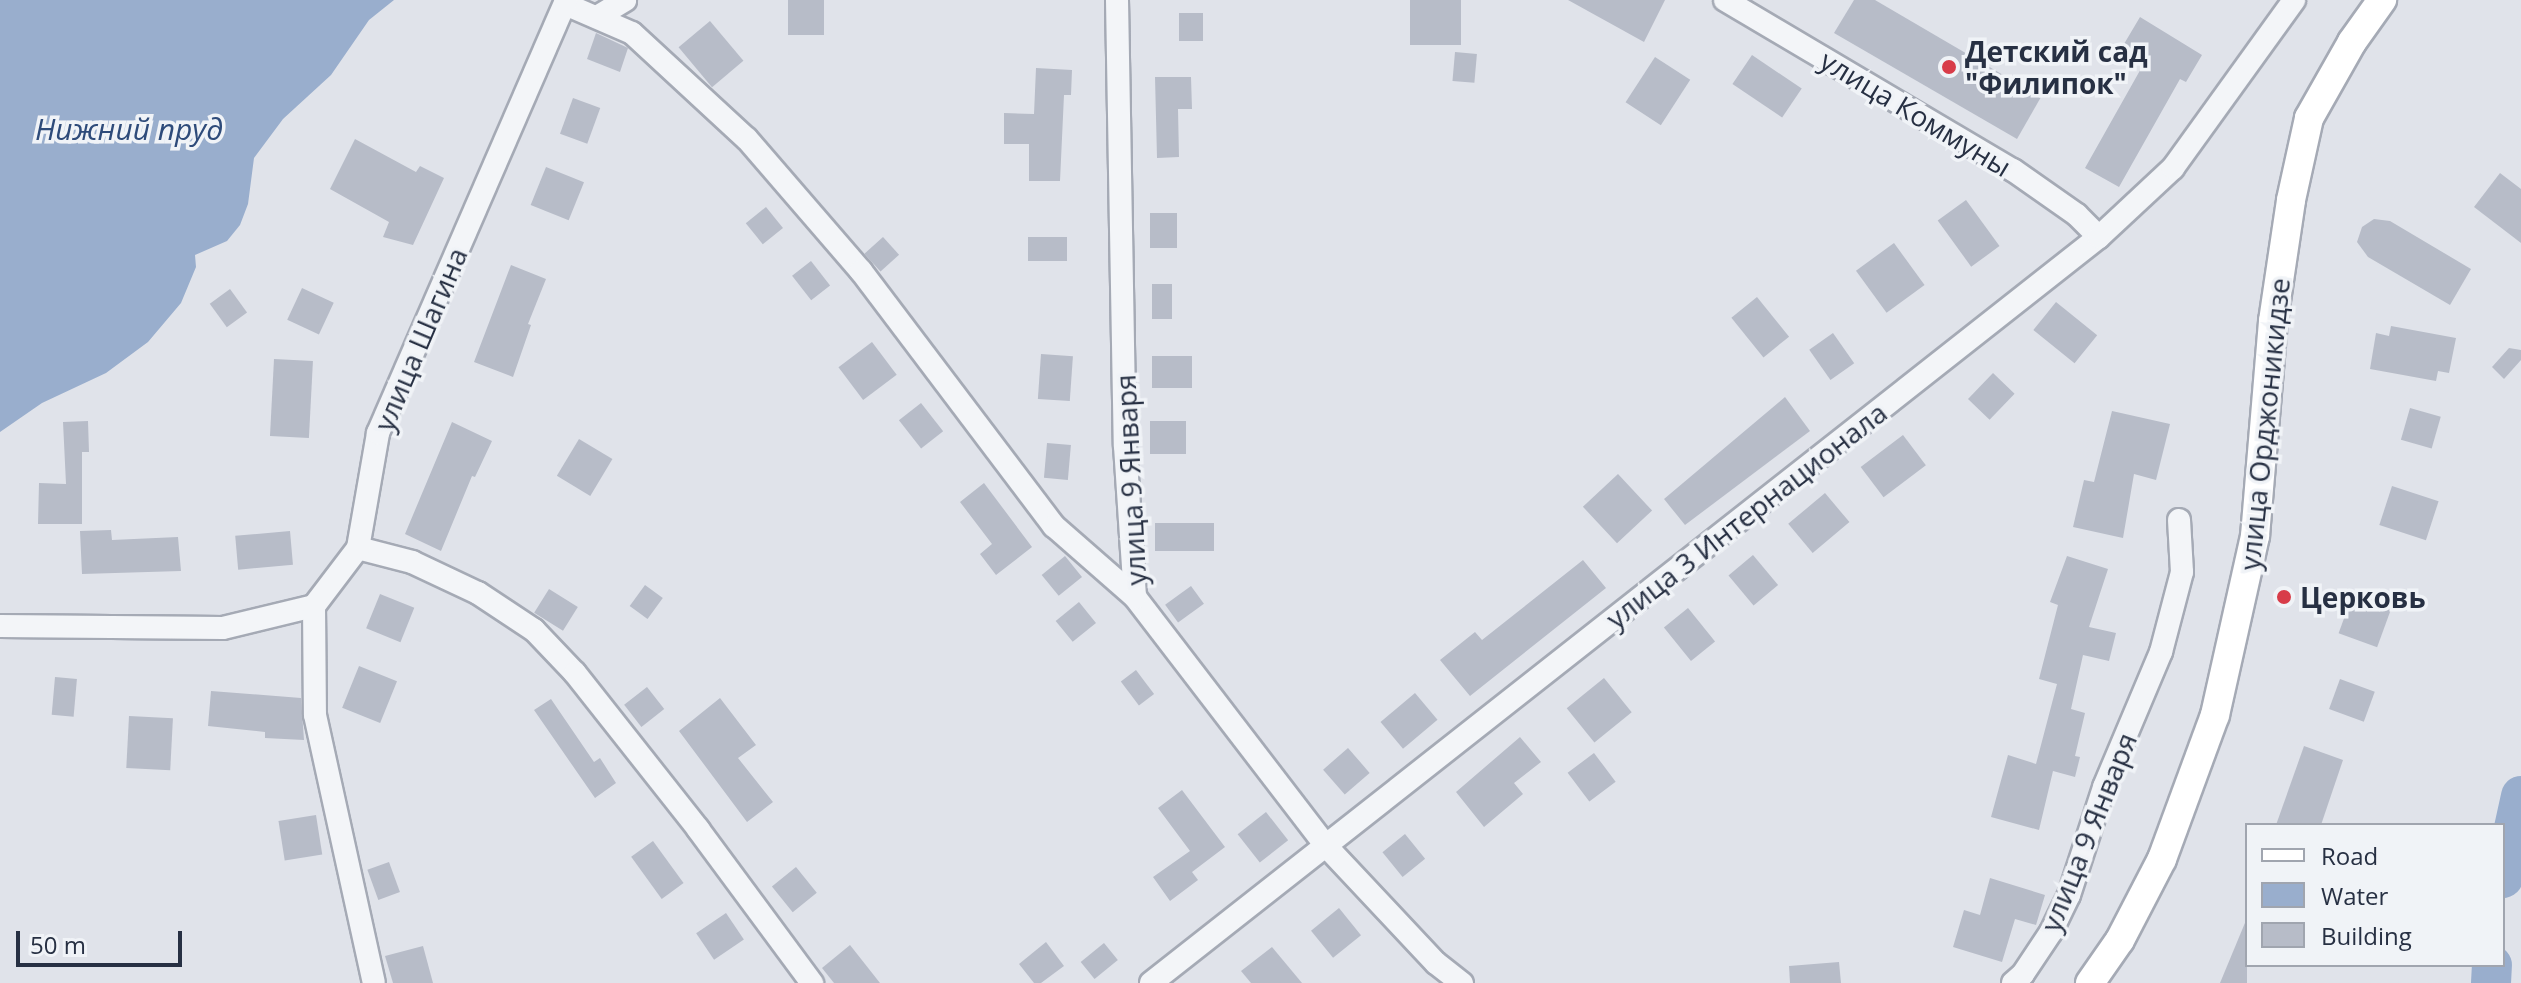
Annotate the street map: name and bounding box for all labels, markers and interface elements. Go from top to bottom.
place label: Детский сад "Филипок" [1965,34,2148,100]
street label: улица Коммуны [1815,43,2017,183]
marker: Детский сад "Филипок" [1940,58,1958,76]
water label: Нижний пруд [35,111,223,147]
street label: улица Шагина [366,242,474,436]
street label: улица Орджоникидзе [2232,276,2296,572]
street label: улица 9 Января [1108,374,1152,586]
street label: улица 3 Интернационала [1599,395,1893,635]
place label: Церковь [2300,580,2426,614]
marker: Церковь [2275,588,2293,606]
street label: улица 9 Января [2033,728,2143,936]
legend [2245,823,2505,967]
text: Road [2321,839,2378,872]
text: Water [2321,879,2388,912]
scale bar [20,915,186,965]
text: Building [2321,919,2412,952]
text: 50 m [30,928,86,961]

